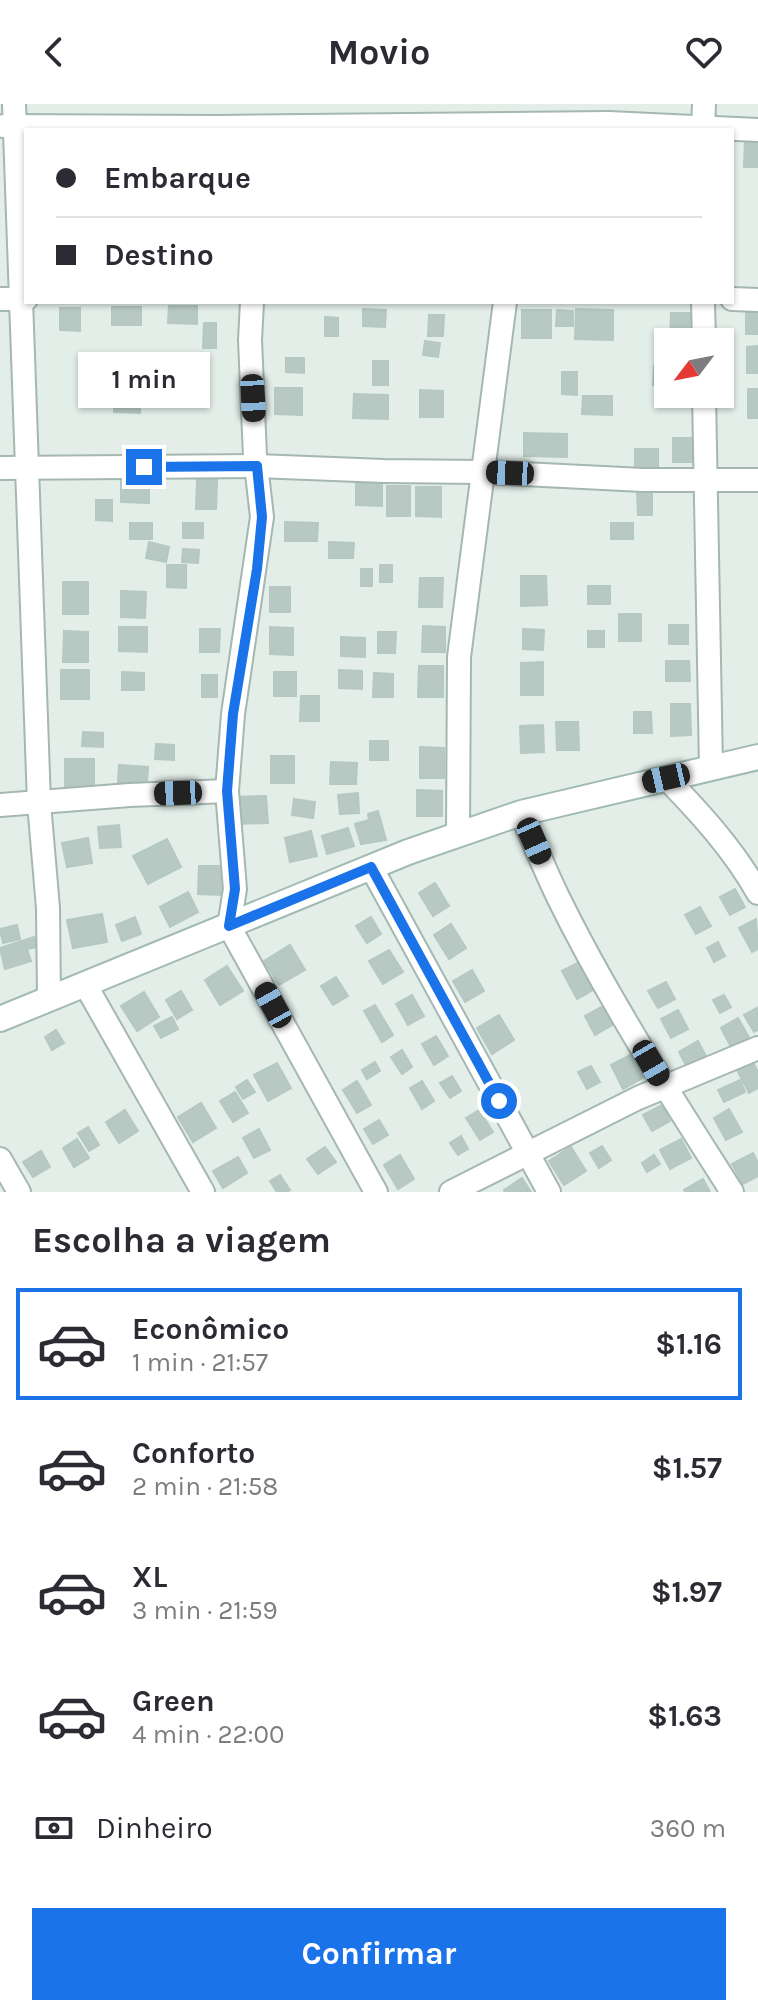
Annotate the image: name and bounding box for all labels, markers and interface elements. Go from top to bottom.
icon: back [32,30,76,74]
icon: heart [682,30,726,74]
text: Movio [328,31,430,73]
text: Embarque [104,160,251,196]
text: Destino [104,237,214,273]
north arrow [654,328,734,408]
map controls [654,328,734,408]
callout: 1 min [78,351,210,407]
text: 1 min [111,364,177,395]
car [240,373,266,423]
route end [126,449,162,485]
car [486,460,534,486]
car [640,761,692,795]
car [154,780,202,806]
car [513,814,555,868]
car [251,978,295,1032]
car [629,1036,673,1090]
route start [481,1083,517,1119]
text: Escolha a viagem [32,1219,331,1261]
icon: car [36,1308,108,1380]
text: Econômico [132,1311,289,1347]
text: $1.16 [655,1326,722,1362]
text: 1 min · 21:57 [132,1347,268,1378]
icon: car [36,1432,108,1504]
text: Conforto [132,1435,255,1471]
text: $1.57 [652,1450,722,1486]
text: 2 min · 21:58 [132,1471,278,1502]
icon: car [36,1556,108,1628]
text: XL [132,1559,167,1595]
text: $1.97 [651,1574,722,1610]
text: 3 min · 21:59 [132,1595,278,1626]
icon: car [36,1680,108,1752]
text: Green [132,1683,215,1719]
text: $1.63 [647,1698,722,1734]
text: 4 min · 22:00 [132,1719,284,1750]
icon: cash [32,1806,76,1850]
text: Dinheiro [96,1810,213,1846]
text: 360 m [650,1813,726,1844]
button: Confirmar [32,1908,726,2000]

